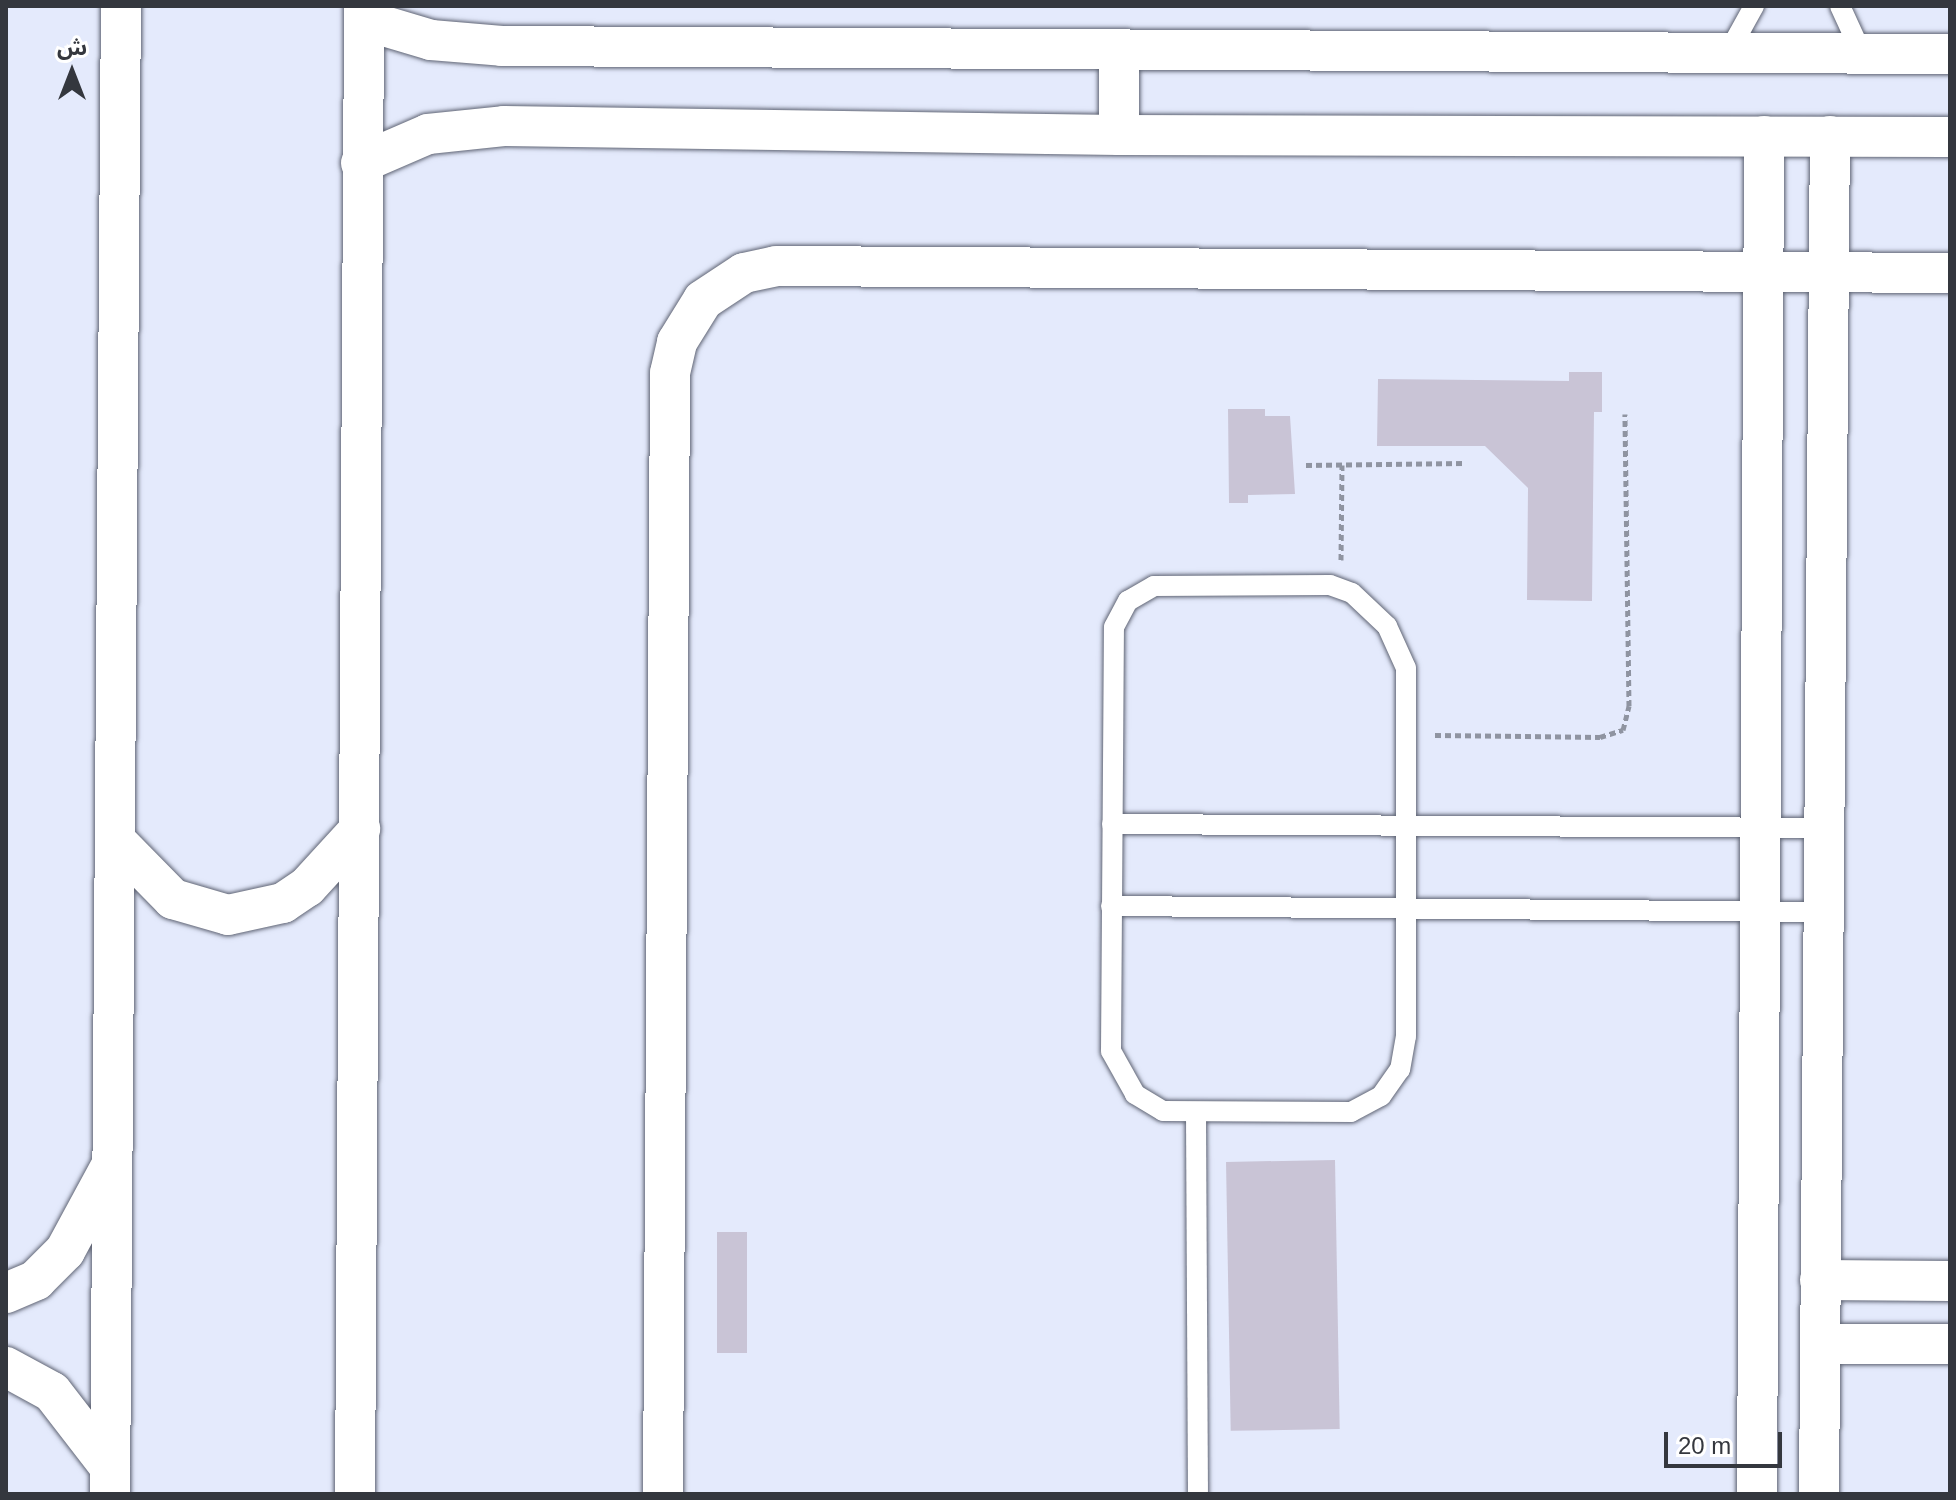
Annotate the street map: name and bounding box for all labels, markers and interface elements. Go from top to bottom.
north arrow [32,32,112,112]
text: ش [57,35,87,60]
scale bar [1668,1416,1786,1466]
text: 20 m [1678,1432,1731,1459]

